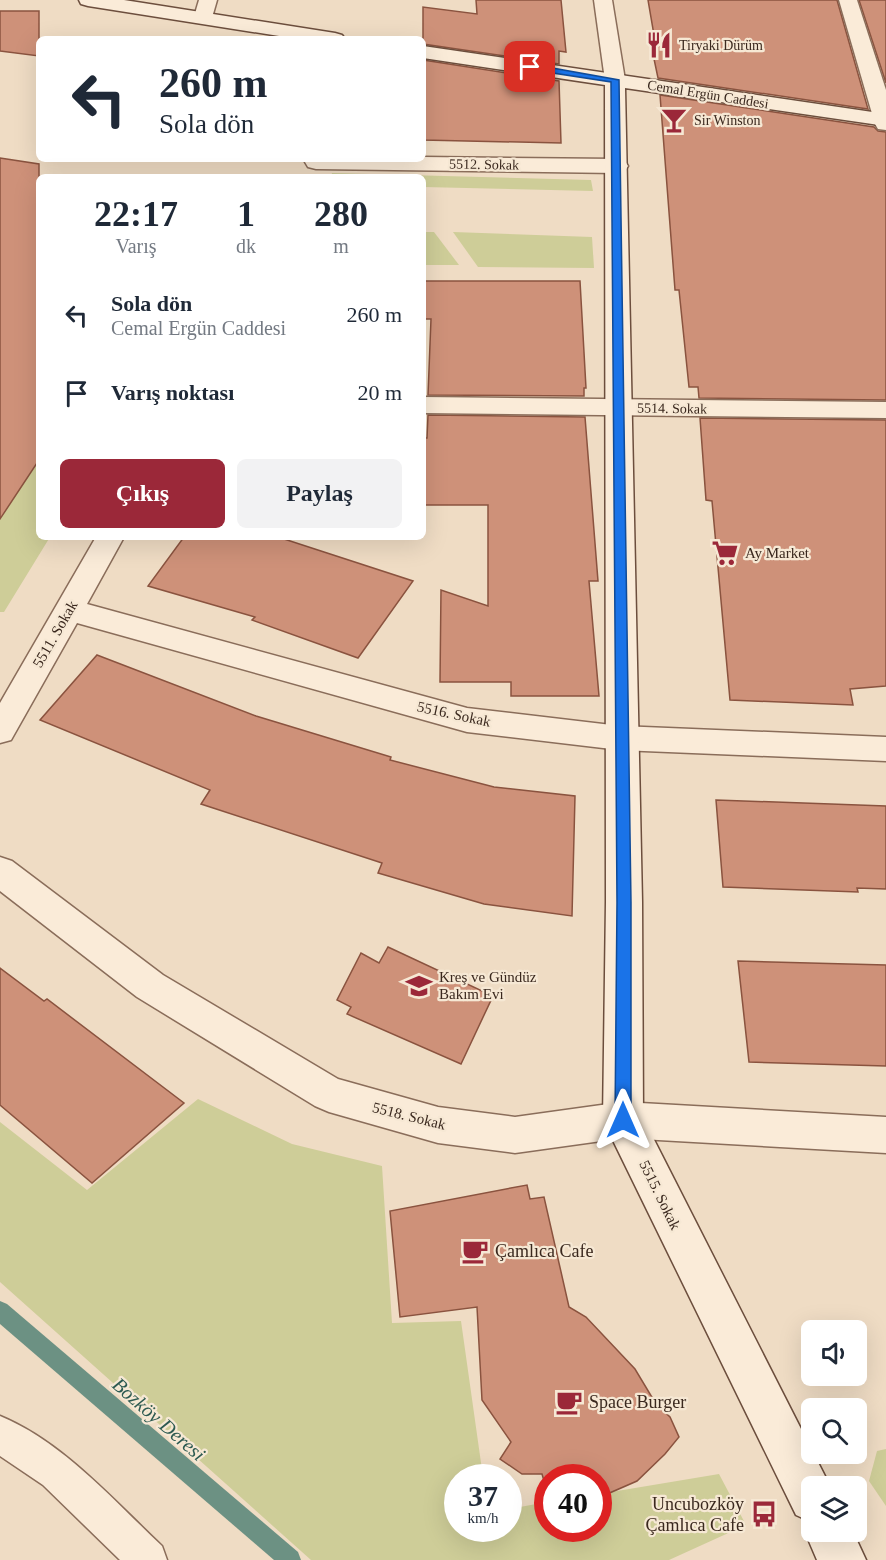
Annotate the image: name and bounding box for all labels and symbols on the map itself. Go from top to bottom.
restaurant icon: Tiryaki Dürüm [644,30,674,60]
place label: Tiryaki Dürüm [679,38,763,53]
pin [504,41,555,92]
street label: Cemal Ergün Caddesi [646,77,770,112]
bar icon: Sir Winston [659,105,689,135]
place label: Sir Winston [694,113,760,128]
street label: 5512. Sokak [449,156,519,173]
street label: 5514. Sokak [637,400,707,417]
supermarket icon: Ay Market [710,538,740,568]
place label: Ay Market [745,545,810,561]
street label: 5511. Sokak [29,597,81,670]
street label: 5516. Sokak [416,698,493,730]
place label: Kreş ve Gündüz Bakım Evi [439,969,537,1002]
school or university icon: Kreş ve Gündüz Bakım Evi [404,971,434,1001]
position arrow [591,1088,655,1152]
street label: 5518. Sokak [371,1099,448,1133]
street label: 5515. Sokak [636,1158,684,1233]
cafe icon: Çamlıca Cafe [460,1236,490,1266]
place label: Çamlıca Cafe [495,1241,593,1261]
water label: Bozköy Deresi [108,1373,210,1466]
cafe icon: Space Burger [554,1387,584,1417]
place label: Space Burger [589,1392,686,1412]
speed limit sign: 40 [534,1464,612,1542]
place label: Uncubozköy Çamlıca Cafe [646,1494,744,1535]
bus stop icon: Uncubozköy Çamlıca Cafe [749,1499,779,1529]

